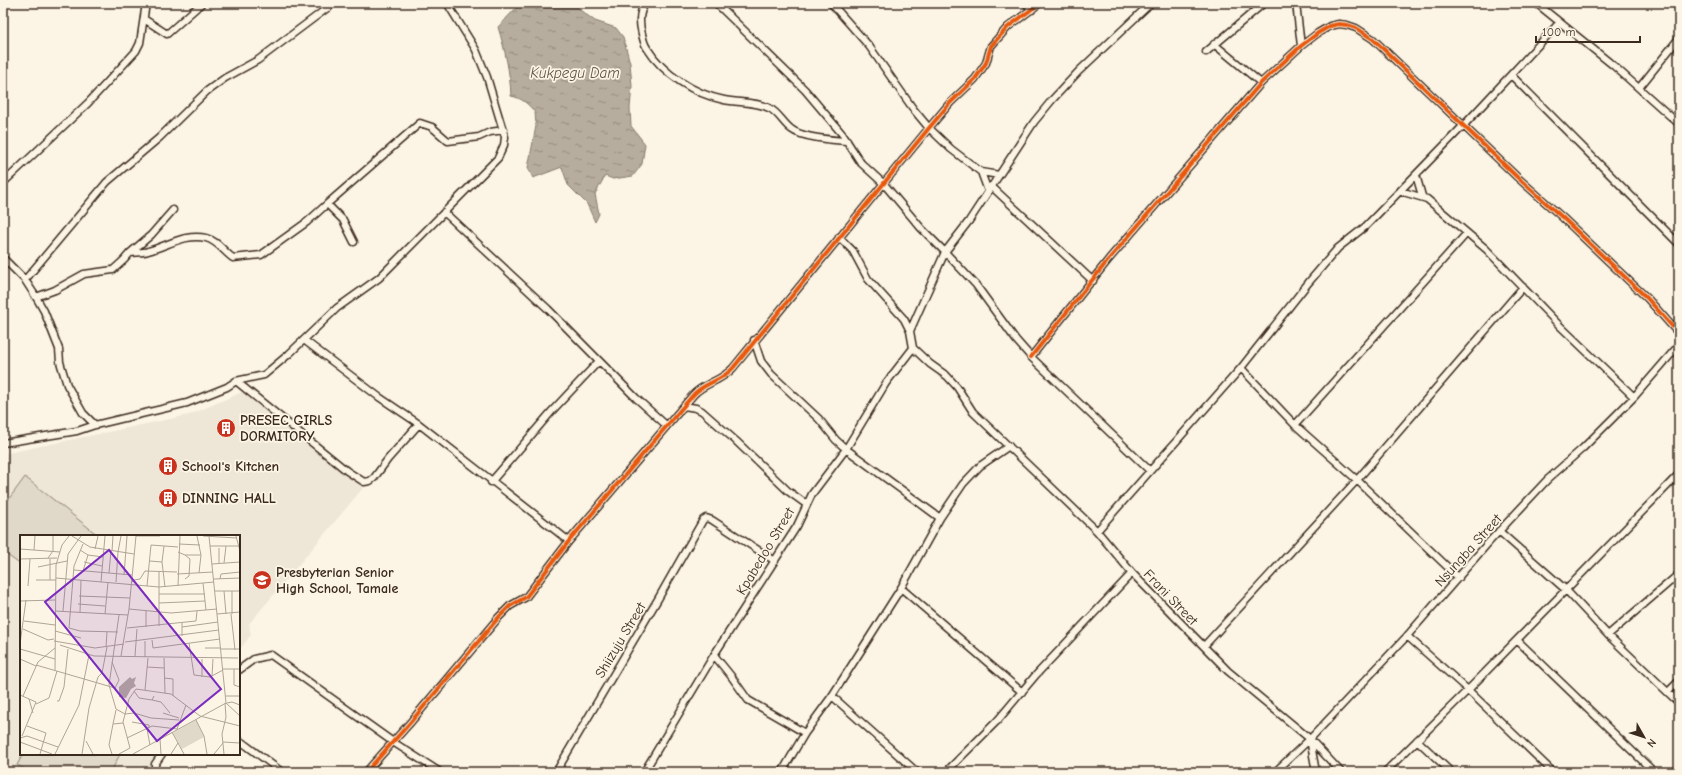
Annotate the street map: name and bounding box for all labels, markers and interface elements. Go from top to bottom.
scale bar [1536,18,1640,44]
text: 100 m [1542,25,1575,39]
water label: Kukpegu Dam [530,64,620,82]
place label: PRESEC GIRLS DORMITORY [240,412,332,445]
building icon: PRESEC GIRLS DORMITORY [215,417,237,439]
building icon: School's Kitchen [157,455,179,477]
place label: School's Kitchen [182,458,279,475]
building icon: DINNING HALL [157,487,179,509]
place label: DINNING HALL [182,490,276,507]
street label: Kpabedoo Street [733,504,799,598]
street label: Nsungba Street [1431,510,1506,590]
inset map [20,535,240,755]
place label: Presbyterian Senior High School, Tamale [276,564,398,597]
street label: Frani Street [1140,566,1202,630]
school or university icon: Presbyterian Senior High School, Tamale [251,569,273,591]
street label: Shiizuju Street [591,599,650,681]
north arrow [1624,717,1664,757]
text: N [1644,736,1659,750]

